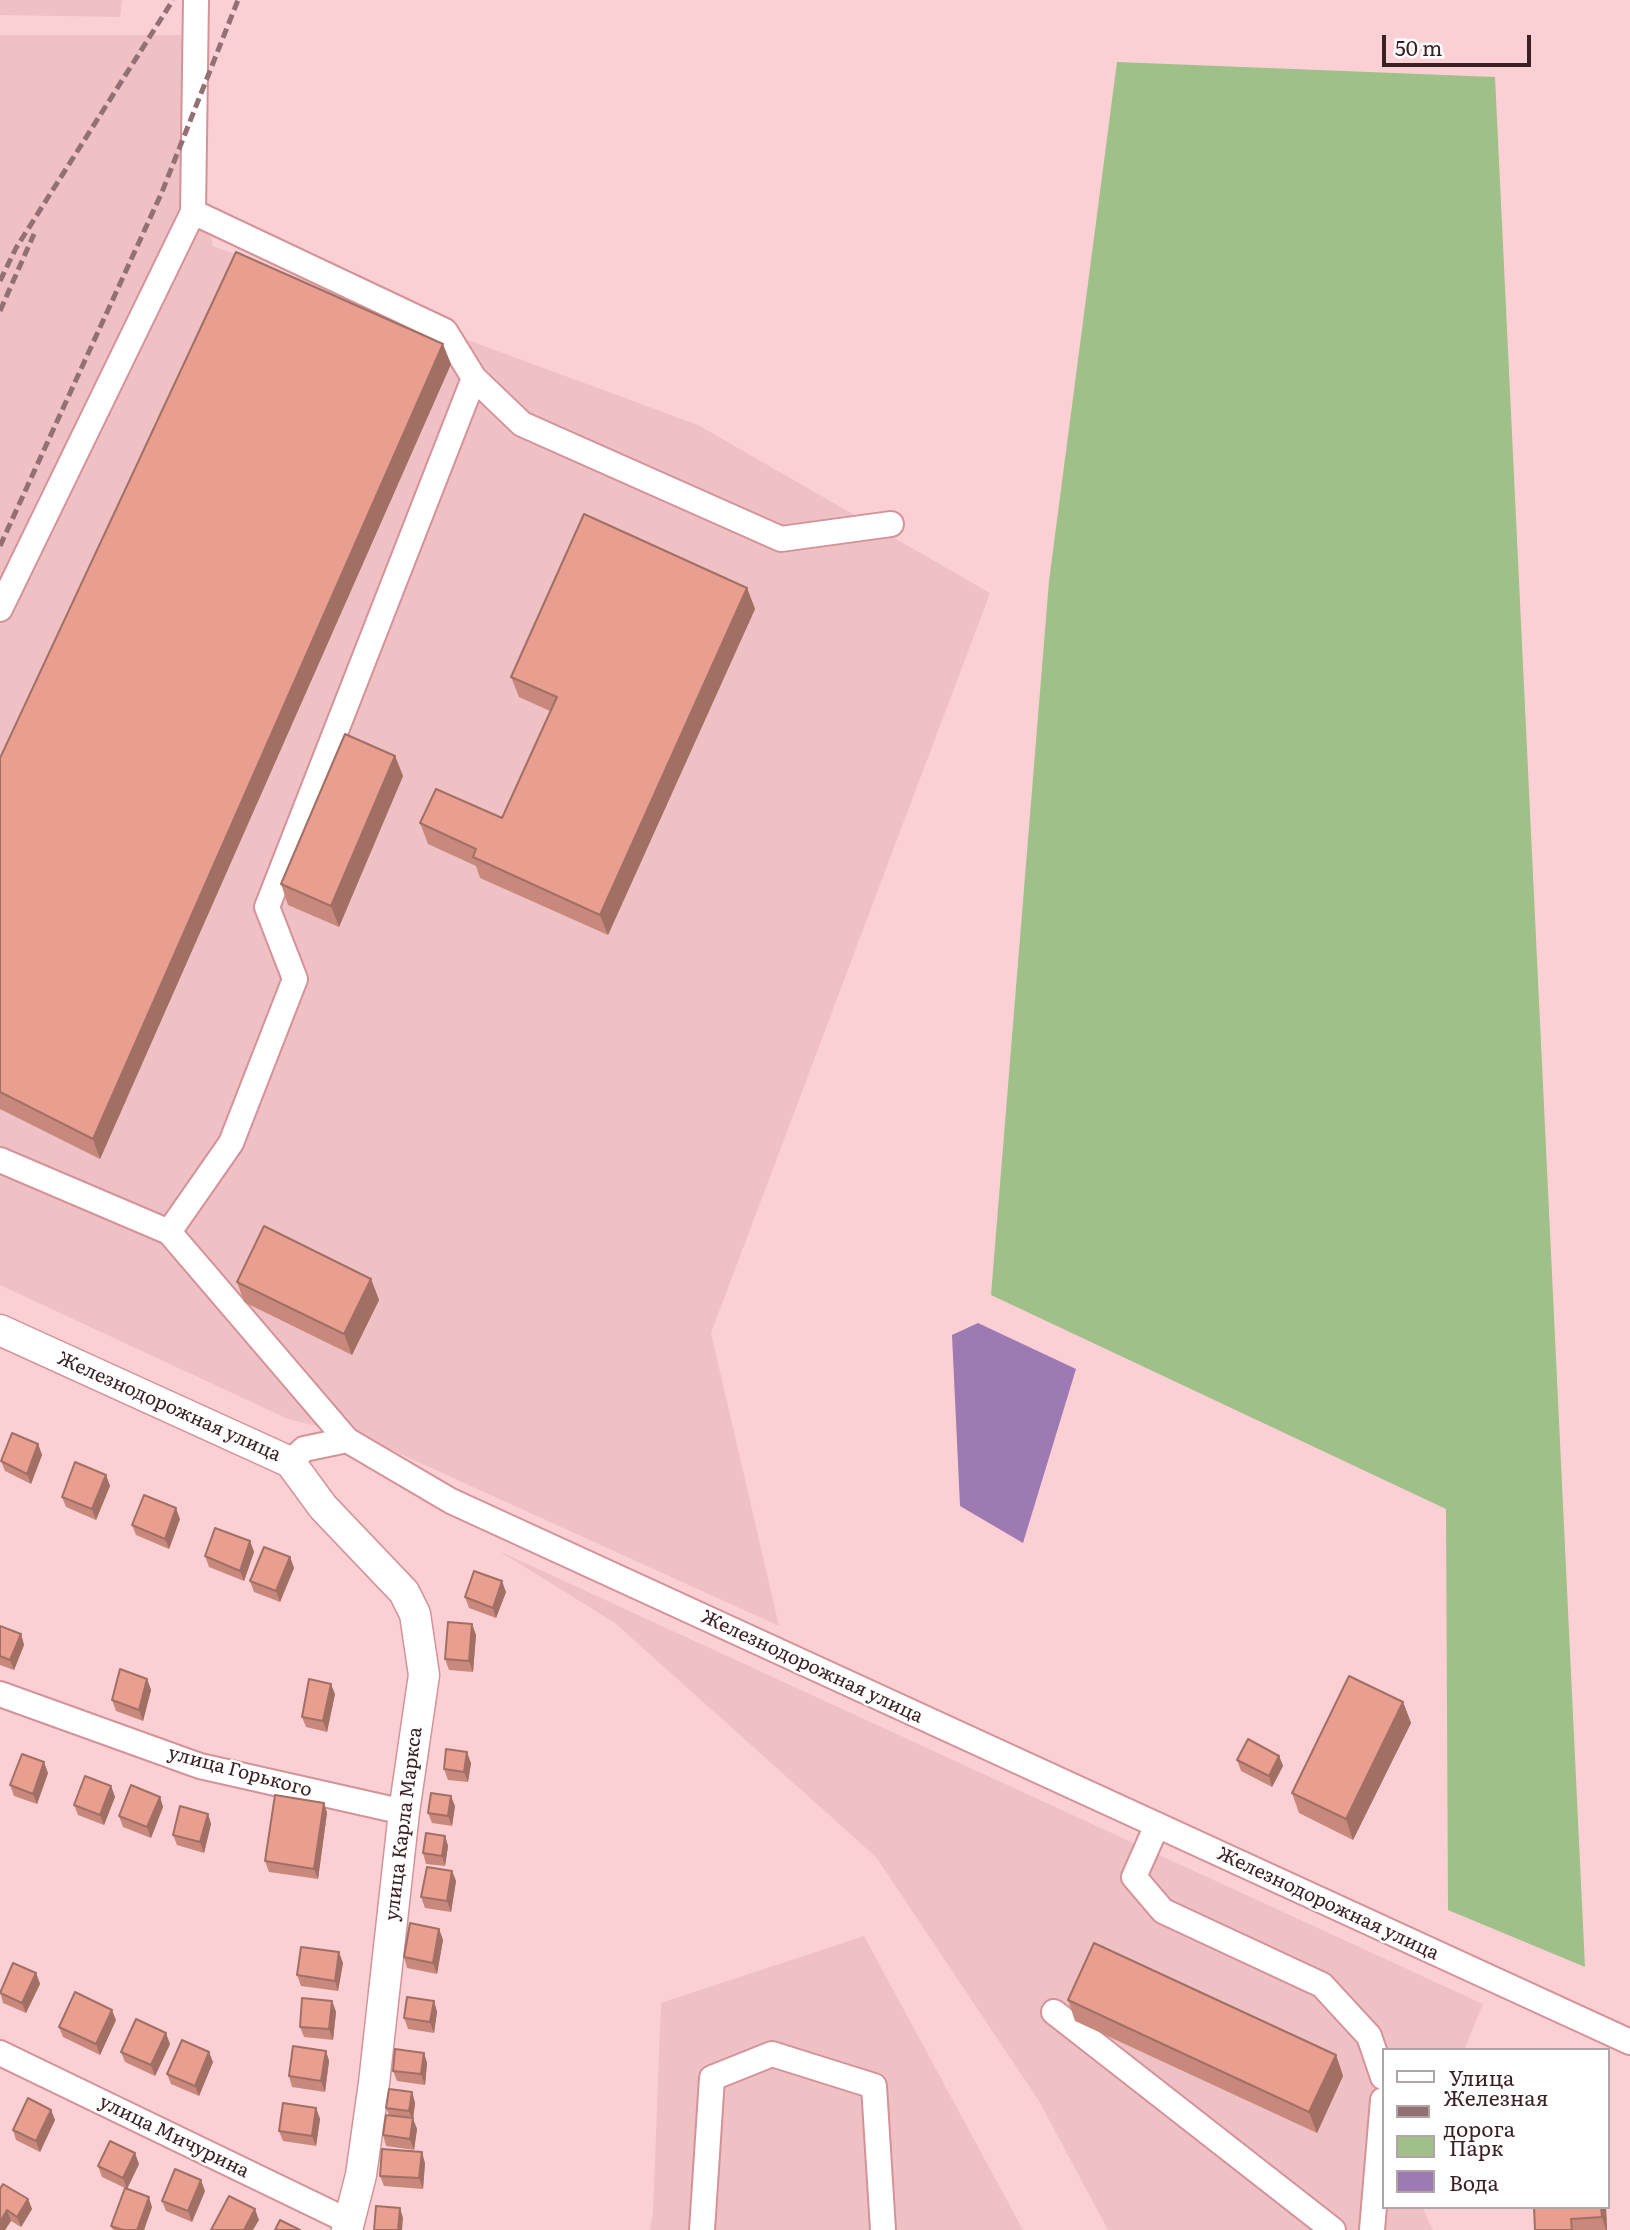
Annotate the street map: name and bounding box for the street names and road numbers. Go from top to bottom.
street label: Железнодорожная улица [54,1347,284,1467]
street label: Железнодорожная улица [698,1606,926,1728]
street label: улица Карла Маркса [381,1726,427,1922]
street label: улица Горького [166,1742,314,1802]
street label: Железнодорожная улица [1214,1843,1442,1965]
street label: улица Мичурина [95,2091,253,2183]

